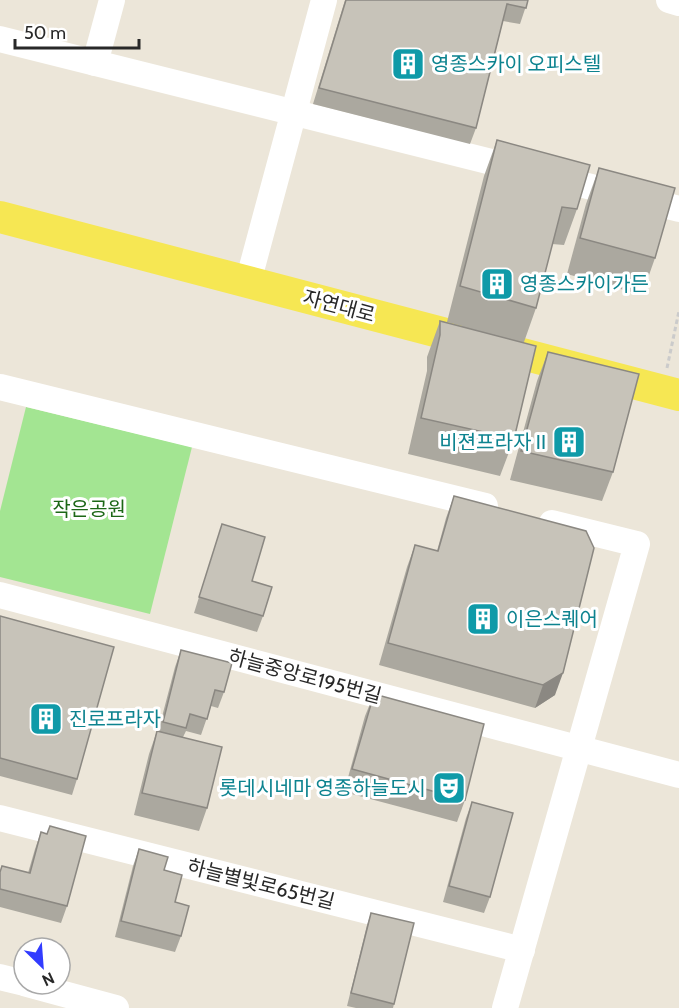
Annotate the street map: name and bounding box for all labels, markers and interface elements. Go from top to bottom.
scale bar [15,12,140,50]
text: 50 m [24,22,66,44]
building icon: 영종스카이 오피스텔 [390,46,426,82]
place label: 영종스카이 오피스텔 [431,52,601,76]
building icon: 영종스카이가든 [479,266,515,302]
place label: 영종스카이가든 [520,272,649,296]
street label: 자연대로 [300,285,378,327]
building icon: 비젼프라자 II [551,424,587,460]
place label: 비젼프라자 II [439,430,546,454]
park label: 작은공원 [52,497,126,521]
building icon: 이은스퀘어 [465,601,501,637]
place label: 이은스퀘어 [506,607,598,631]
street label: 하늘중앙로195번길 [226,644,384,708]
building icon: 진로프라자 [28,701,64,737]
place label: 진로프라자 [69,707,161,731]
theatre icon: 롯데시네마 영종하늘도시 [431,770,467,806]
place label: 롯데시네마 영종하늘도시 [219,776,426,800]
street label: 하늘별빛로65번길 [185,854,337,914]
north arrow [12,936,72,996]
text: N [39,968,57,990]

